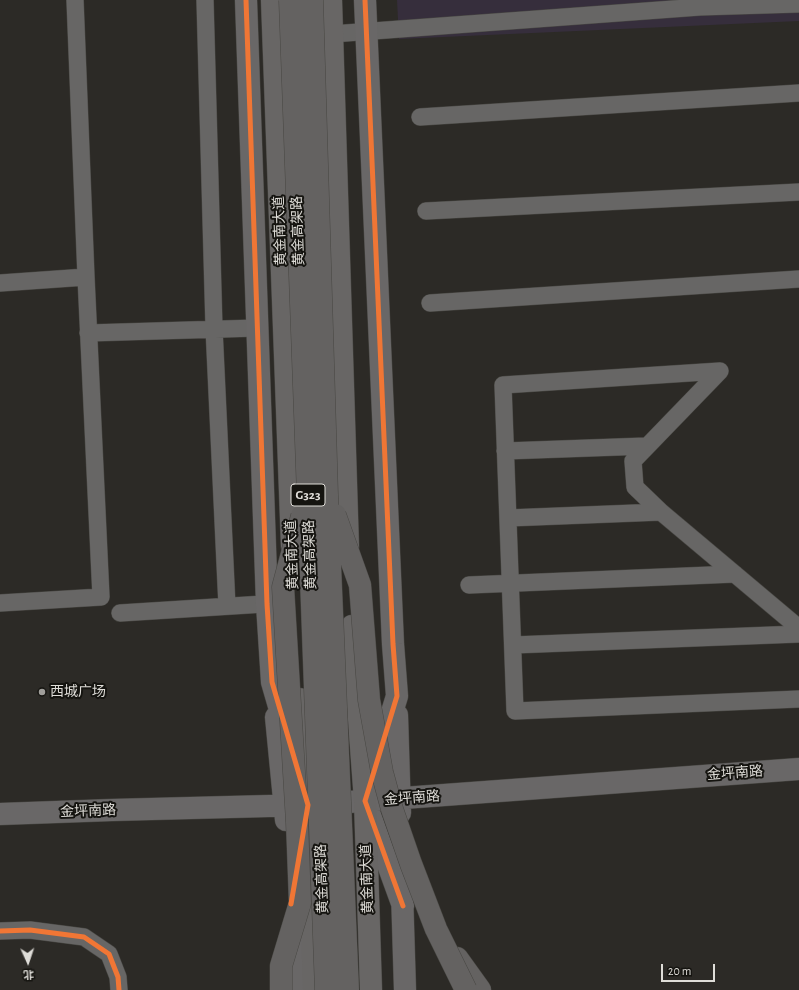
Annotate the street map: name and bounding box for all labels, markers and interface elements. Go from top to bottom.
street label: 黄金南大道 [270,196,290,266]
street label: 黄金高架路 [288,196,308,266]
road number: G323 [291,484,325,506]
street label: 黄金南大道 [282,520,302,590]
street label: 黄金高架路 [300,520,320,590]
place label: 西城广场 [50,684,106,700]
marker: 西城广场 [37,687,47,697]
street label: 金坪南路 [706,763,764,783]
street label: 金坪南路 [383,788,441,808]
street label: 金坪南路 [60,802,116,820]
street label: 黄金高架路 [312,844,332,914]
street label: 黄金南大道 [357,844,377,914]
north arrow [8,942,48,982]
scale bar [663,956,717,982]
text: 20 m [668,965,691,977]
text: 北 [23,969,34,980]

